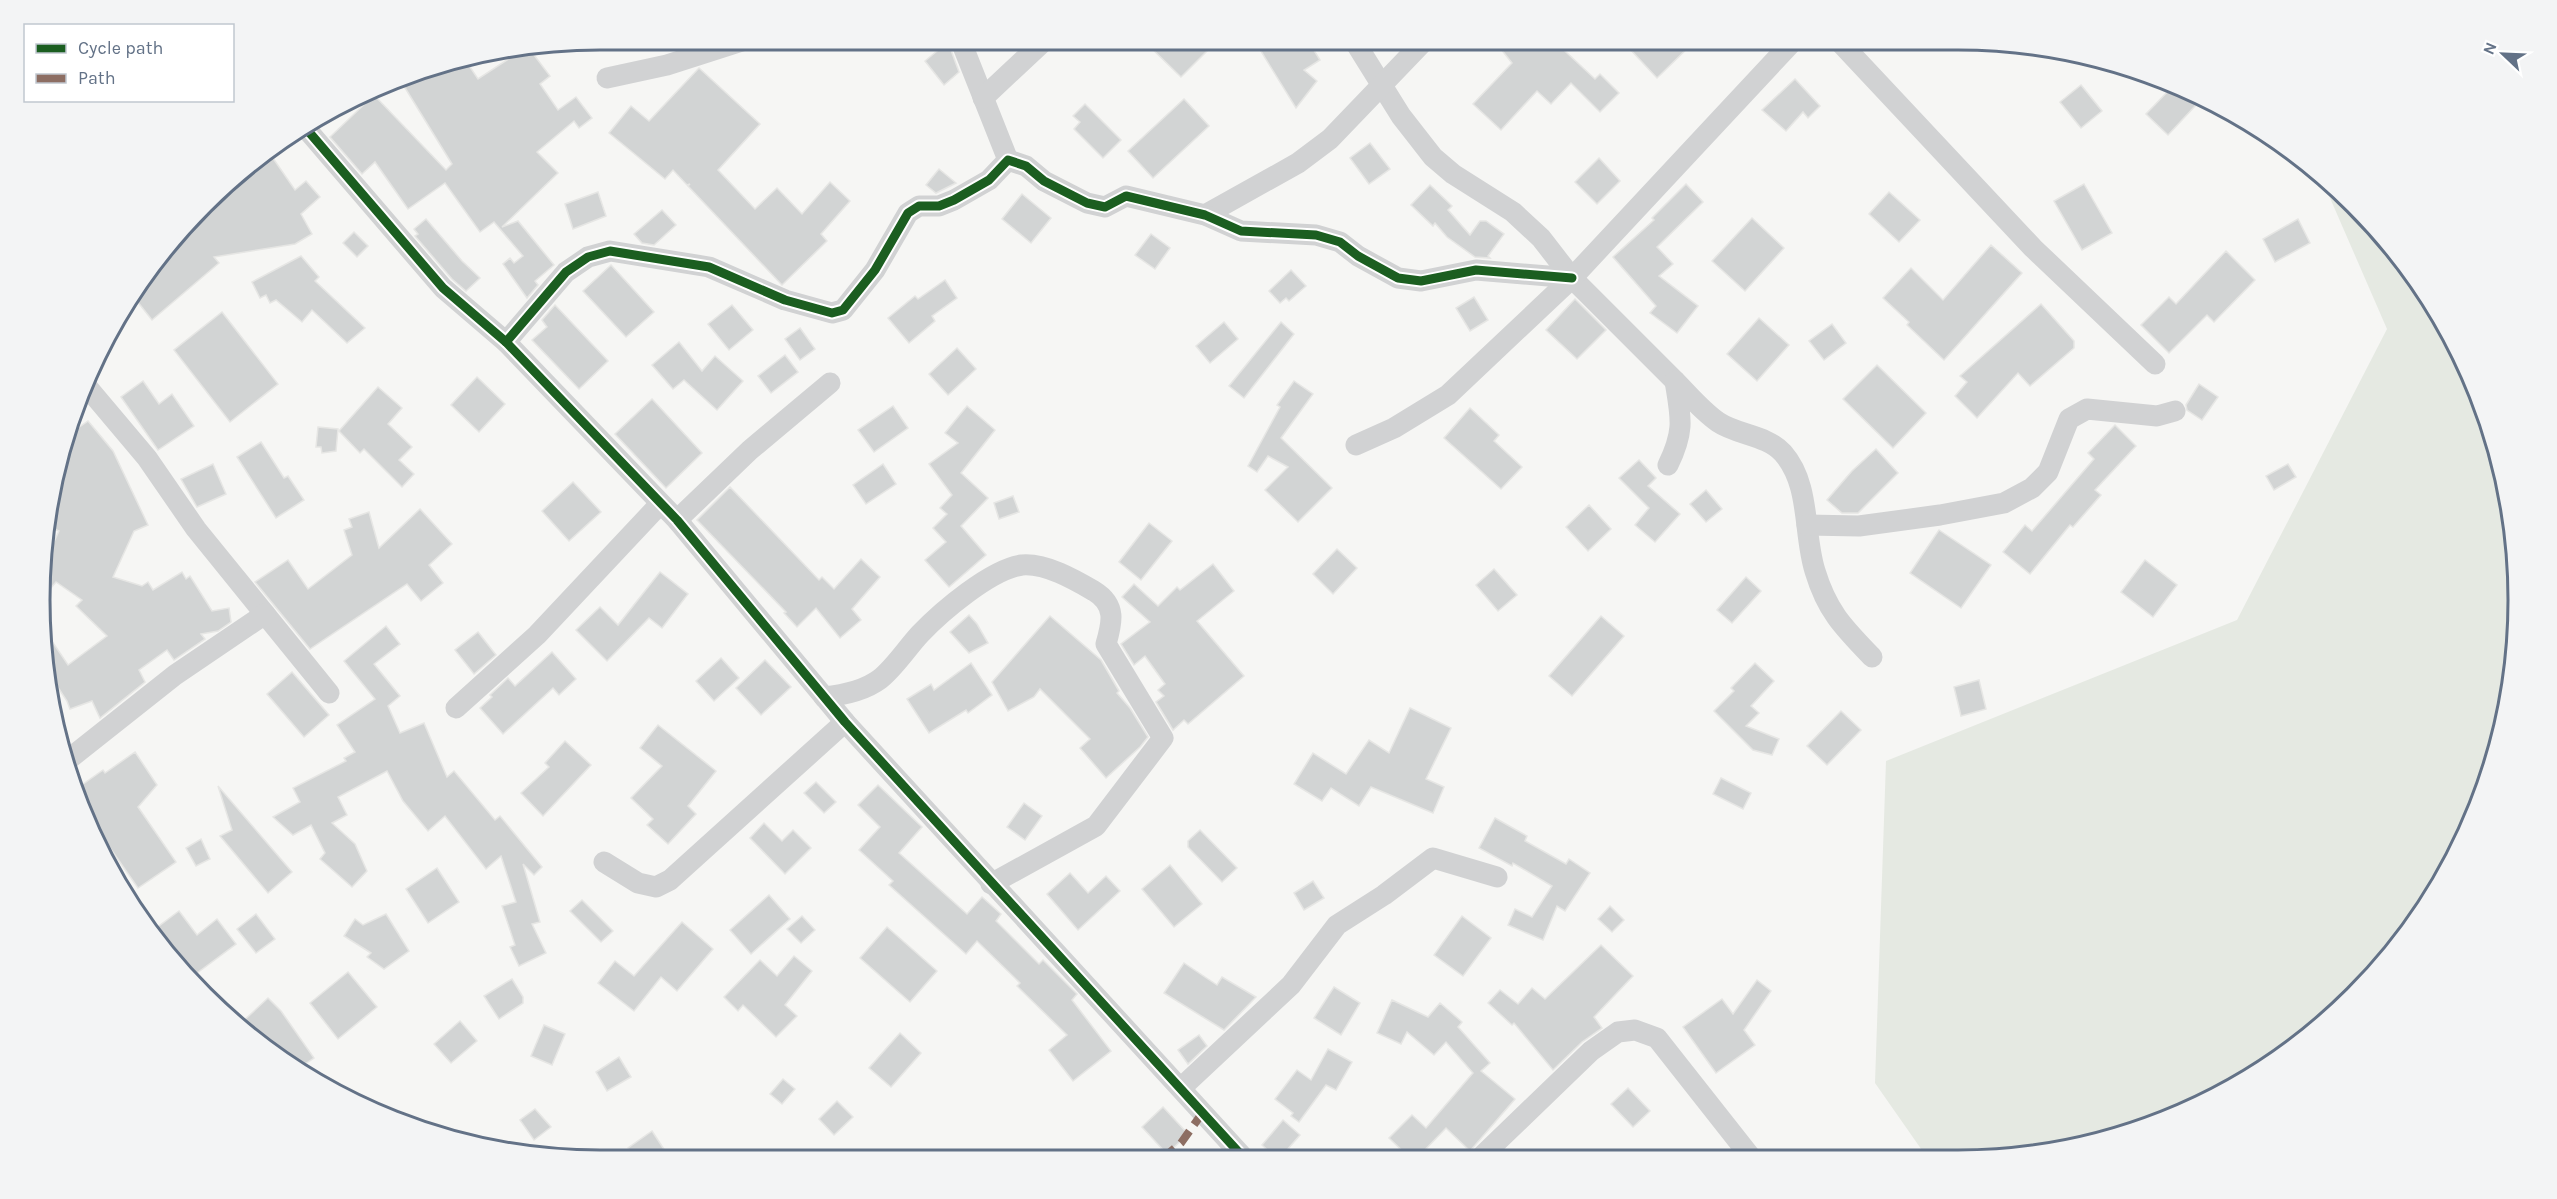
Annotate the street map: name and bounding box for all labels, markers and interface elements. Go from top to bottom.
legend [24,24,234,102]
north arrow [2473,24,2533,84]
text: Cycle path [78,37,163,59]
text: N [2479,39,2501,57]
text: Path [78,67,116,89]

